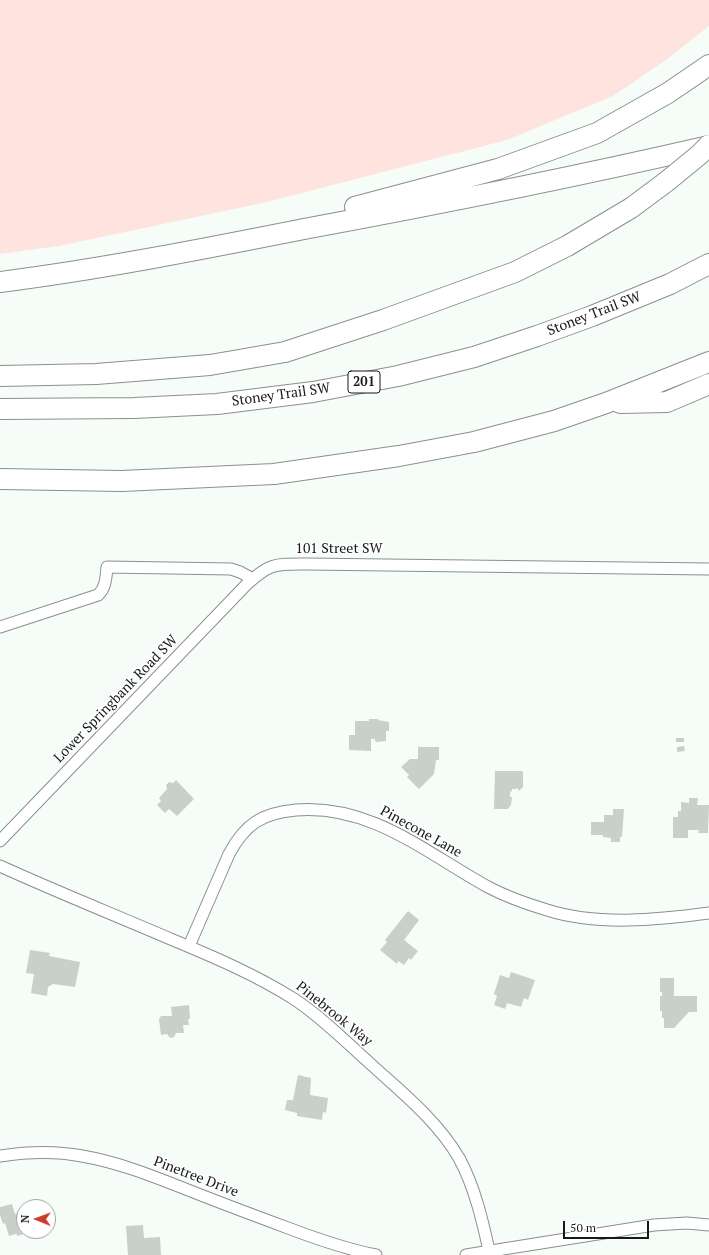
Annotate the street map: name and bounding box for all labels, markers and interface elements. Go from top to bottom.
street label: Stoney Trail SW [545,288,643,340]
road number: 201 [348,371,380,393]
street label: Stoney Trail SW [231,380,331,410]
street label: 101 Street SW [295,541,383,557]
street label: Lower Springbank Road SW [51,632,181,766]
street label: Pinecone Lane [377,803,465,861]
street label: Pinebrook Way [292,978,376,1050]
street label: Pinetree Drive [151,1153,241,1201]
north arrow [16,1199,56,1239]
scale bar [565,1213,651,1239]
text: N [18,1215,32,1223]
text: 50 m [570,1220,596,1235]

